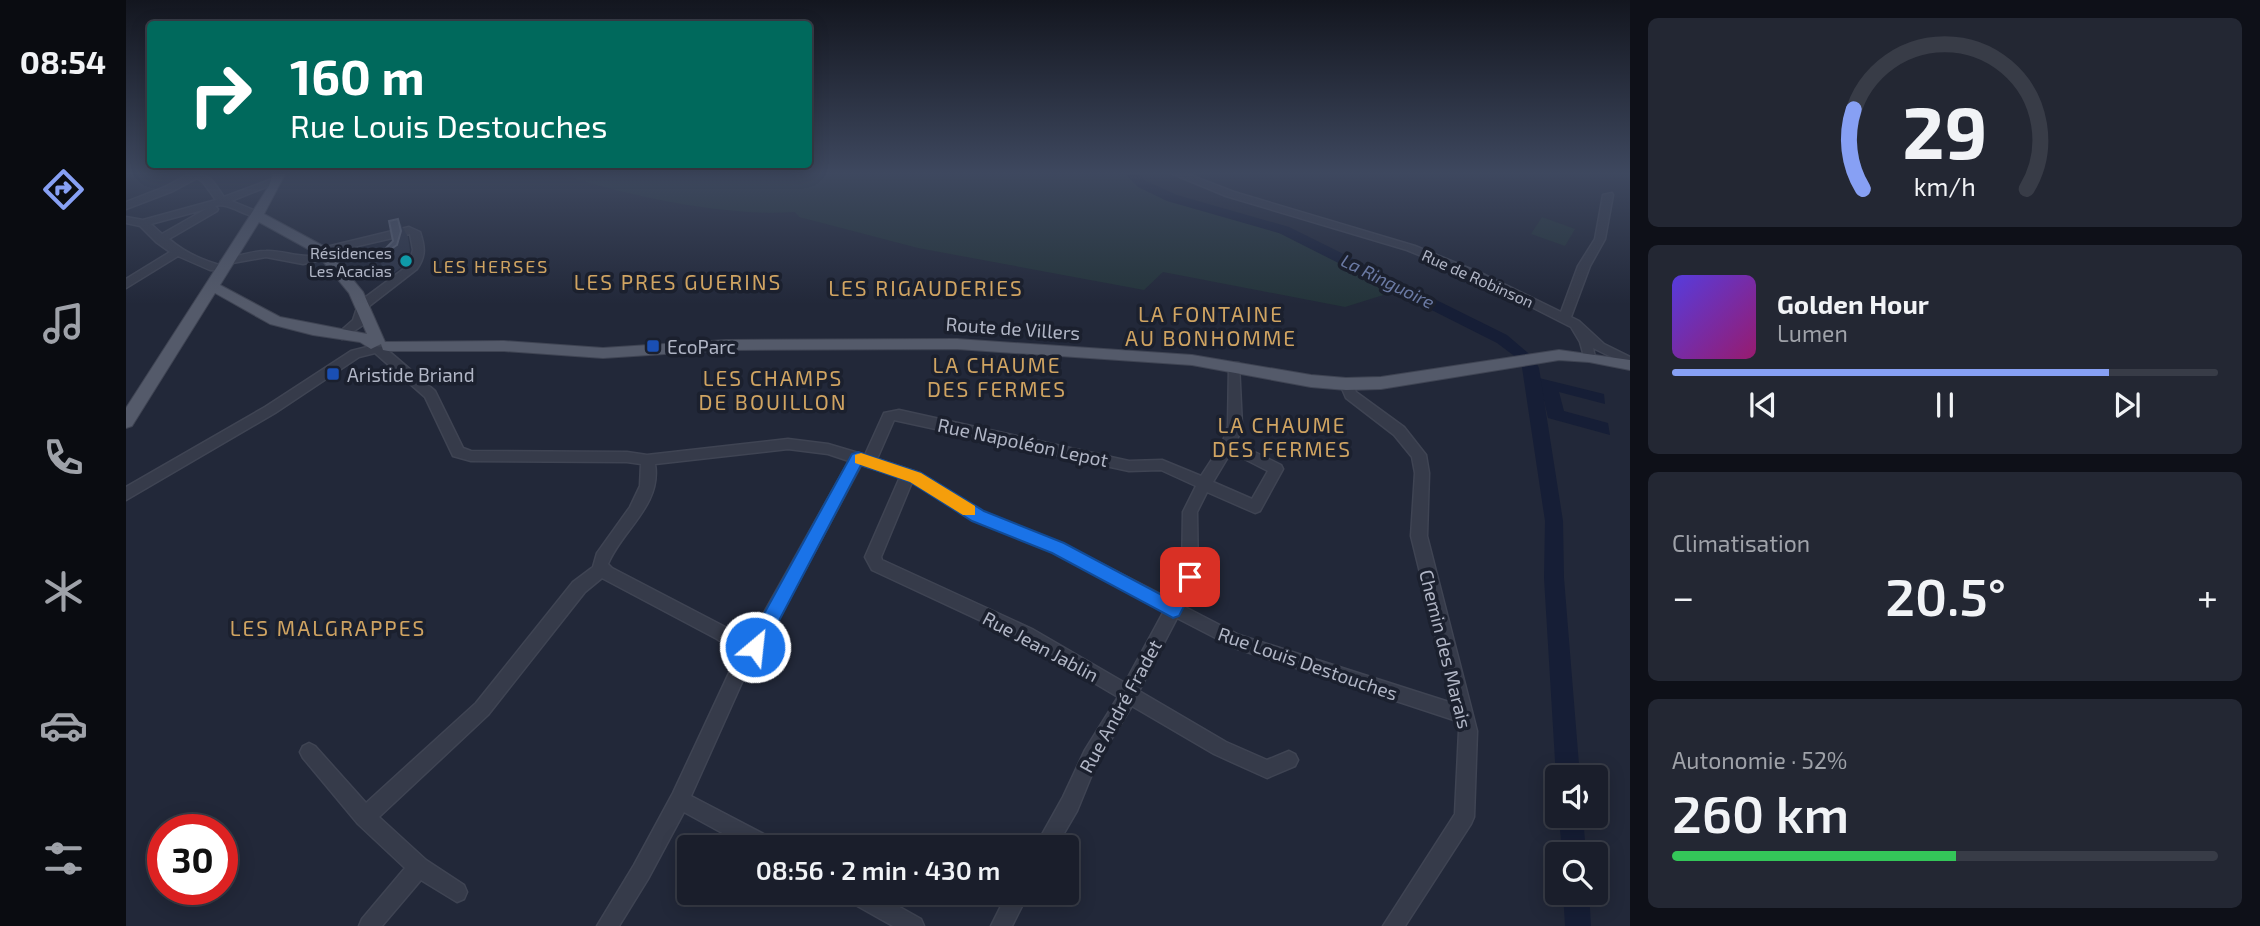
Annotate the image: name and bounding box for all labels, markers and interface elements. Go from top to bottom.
text: 08:54 [20,42,106,80]
text: 160 m [290,46,425,105]
icon: right [175,49,266,140]
text: 29 [1902,86,1988,174]
text: Rue Louis Destouches [290,106,607,144]
icon: directions [39,165,88,214]
text: km/h [1914,170,1976,200]
place label: Résidences Les Acacias [309,243,392,280]
street label: Rue de Robinson [1419,245,1537,311]
water label: La Ringuoire [1338,249,1439,313]
marker: Résidences Les Acacias [398,253,414,269]
district label: LES HERSES [433,255,549,277]
district label: LES PRES GUERINS [574,269,782,294]
district label: LES RIGAUDERIES [828,275,1024,300]
text: Golden Hour [1777,288,1929,319]
icon: music [39,299,88,348]
district label: LA FONTAINE AU BONHOMME [1125,301,1297,350]
street label: Route de Villers [945,312,1081,344]
text: Lumen [1777,319,1848,347]
place label: EcoParc [667,335,736,358]
marker: EcoParc [645,338,661,354]
district label: LA CHAUME DES FERMES [927,352,1067,401]
place label: Aristide Briand [347,363,475,386]
district label: LES CHAMPS DE BOUILLON [698,365,848,414]
marker: Aristide Briand [325,366,341,382]
icon: previous [1744,386,1782,424]
icon: pause [1926,386,1964,424]
icon: next [2108,386,2146,424]
district label: LA CHAUME DES FERMES [1212,412,1352,461]
street label: Rue Napoléon Lepot [936,413,1110,471]
icon: phone [39,433,88,482]
text: Climatisation [1672,529,1810,557]
pin [1160,547,1220,607]
icon: arrive [1171,558,1209,596]
text: 20.5° [1885,564,2006,626]
icon: climate [39,567,88,616]
street label: Chemin des Marais [1415,567,1477,731]
text: − [1672,573,1694,619]
text: + [2197,573,2218,619]
street label: Rue Jean Jablin [979,606,1103,686]
position arrow [718,610,792,684]
district label: LES MALGRAPPES [230,615,426,640]
street label: Rue Louis Destouches [1215,621,1401,705]
street label: Rue André Fradet [1074,636,1166,776]
icon: car [39,701,88,750]
text: Autonomie · 52% [1672,746,1847,774]
map controls [1545,765,1608,905]
button: sound [1545,765,1608,828]
text: 260 km [1672,781,1849,843]
speed limit sign: 30 [147,814,238,905]
icon: filters [39,834,88,883]
button: search [1545,842,1608,905]
text: 08:56 · 2 min · 430 m [756,854,1000,885]

